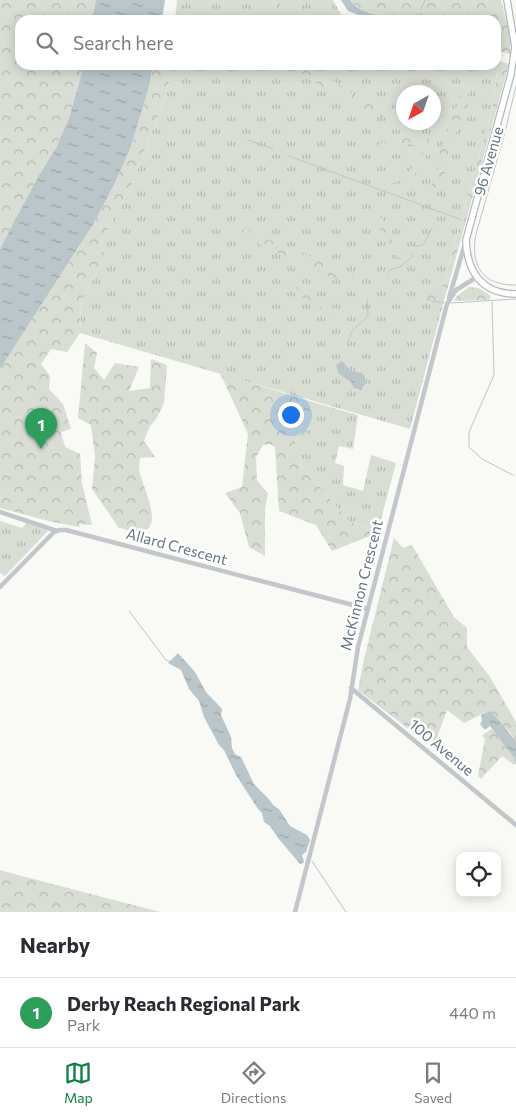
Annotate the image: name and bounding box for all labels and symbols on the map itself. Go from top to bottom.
north arrow [396,85,441,130]
street label: 96 Avenue [470,124,506,198]
your location [278,402,304,428]
pin: 1 [25,408,57,449]
street label: McKinnon Crescent [336,518,386,652]
street label: Allard Crescent [124,524,230,568]
street label: 100 Avenue [406,715,478,779]

